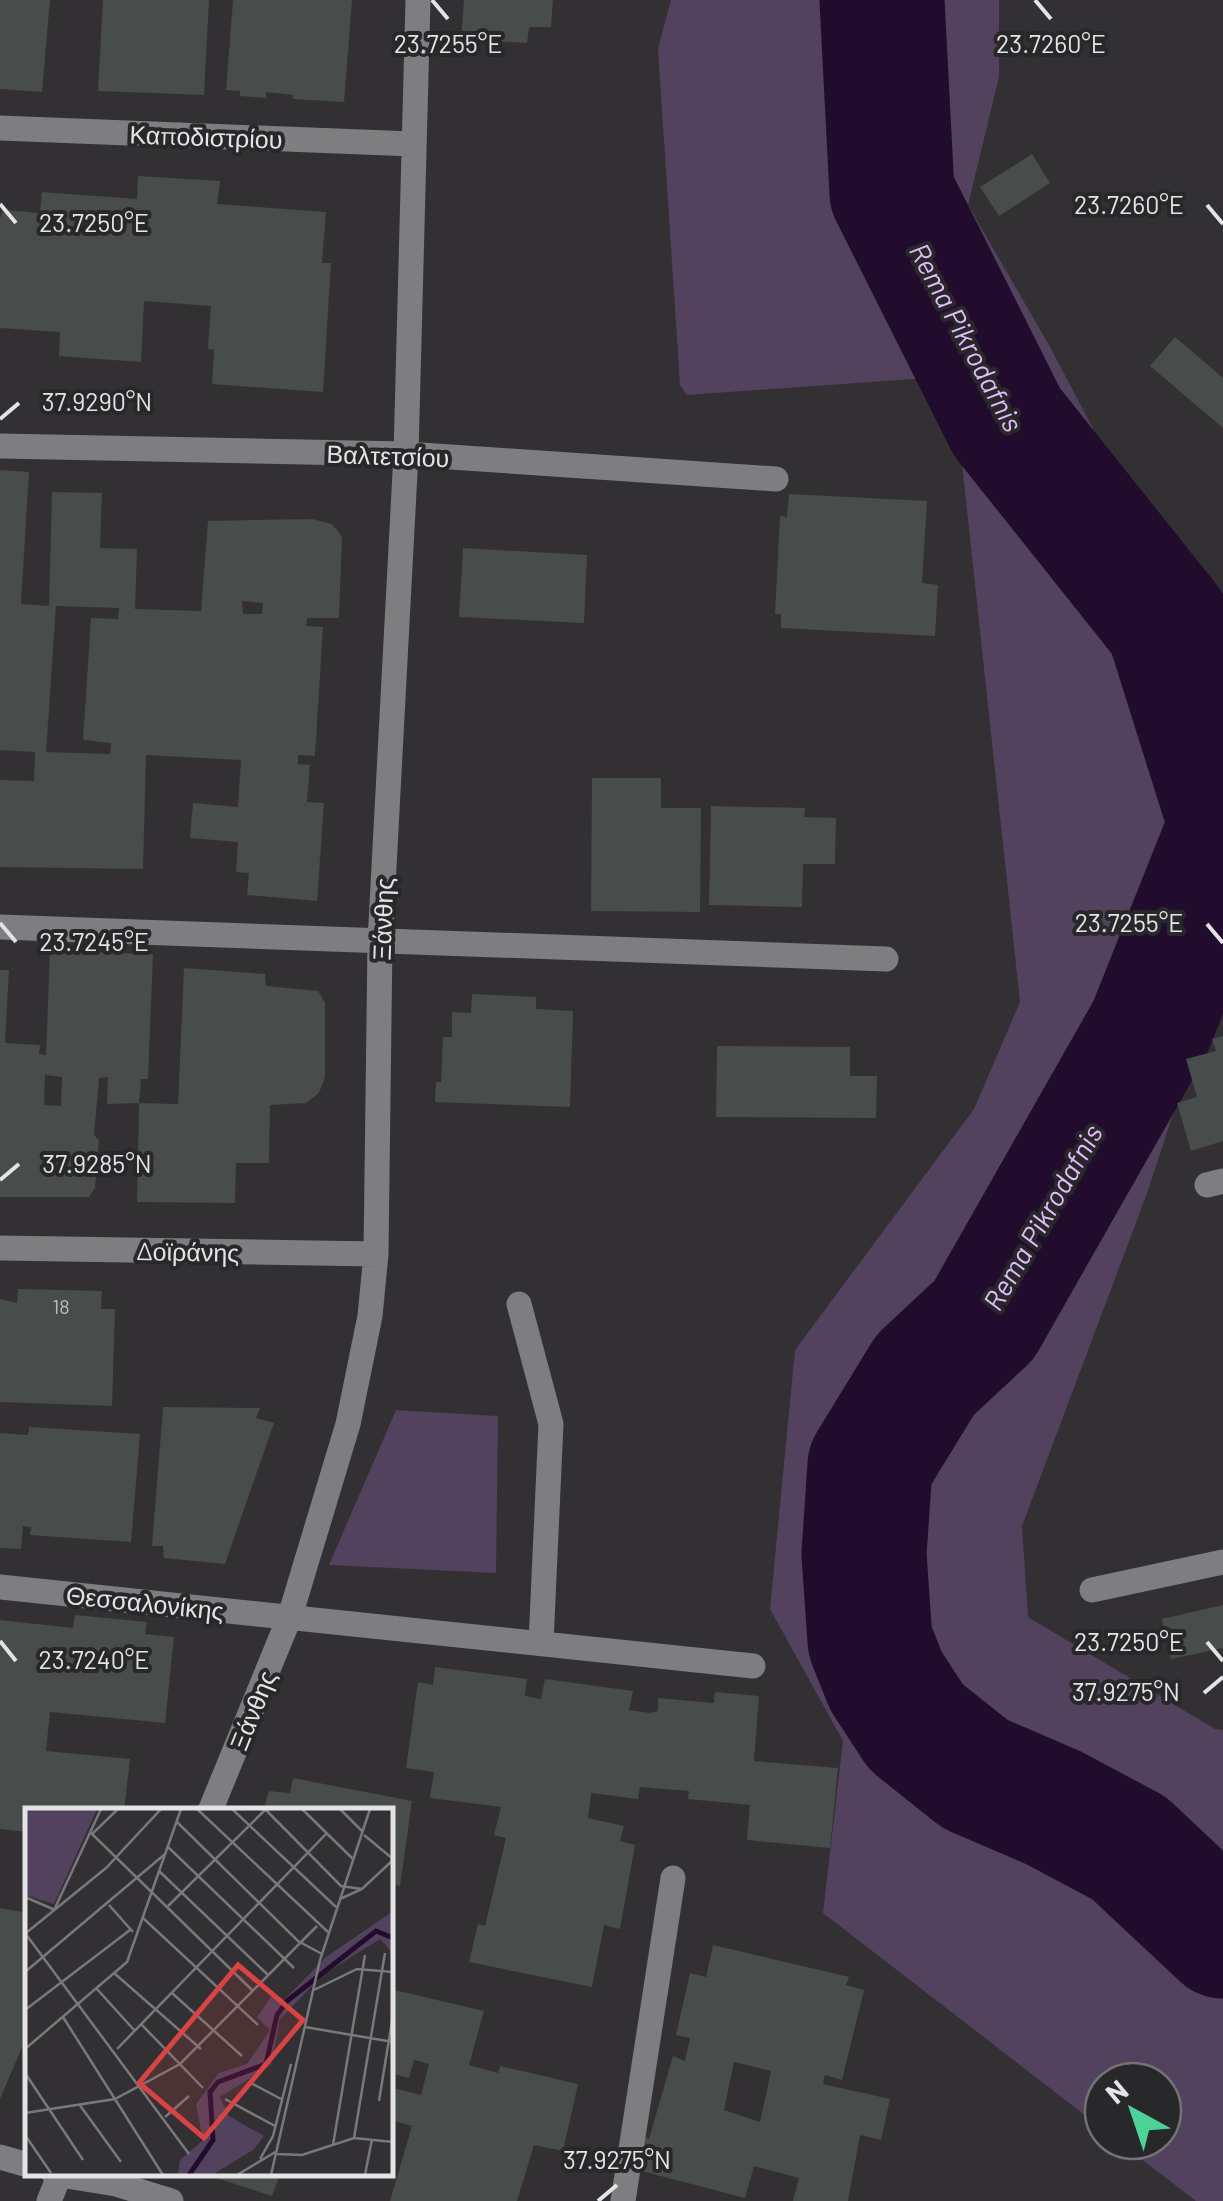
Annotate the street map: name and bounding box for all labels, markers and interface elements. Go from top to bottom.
text: 23.7255°E [394,28,502,58]
text: 23.7260°E [996,28,1106,58]
street label: Καποδιστρίου [129,118,283,154]
text: 23.7260°E [1074,189,1184,219]
text: 23.7250°E [39,207,149,237]
water label: Rema Pikrodafnis [903,237,1031,437]
text: 37.9290°N [42,386,152,416]
street label: Βαλτετσίου [326,438,450,472]
street label: Ξάνθης [366,877,398,961]
text: 23.7255°E [1075,907,1183,937]
text: 23.7245°E [39,926,149,956]
water label: Rema Pikrodafnis [975,1118,1109,1316]
text: 37.9285°N [42,1148,152,1178]
street label: Δοϊράνης [136,1235,240,1267]
house number: 18 [52,1294,70,1318]
street label: Θεσσαλονίκης [65,1579,225,1625]
text: 23.7250°E [1074,1626,1184,1656]
text: 23.7240°E [39,1644,149,1674]
street label: Ξάνθης [223,1666,281,1754]
text: 37.9275°N [1072,1676,1180,1706]
inset map [25,1808,392,2176]
north arrow [1083,2061,1183,2161]
text: N [1098,2072,1134,2110]
text: 37.9275°N [563,2144,671,2174]

